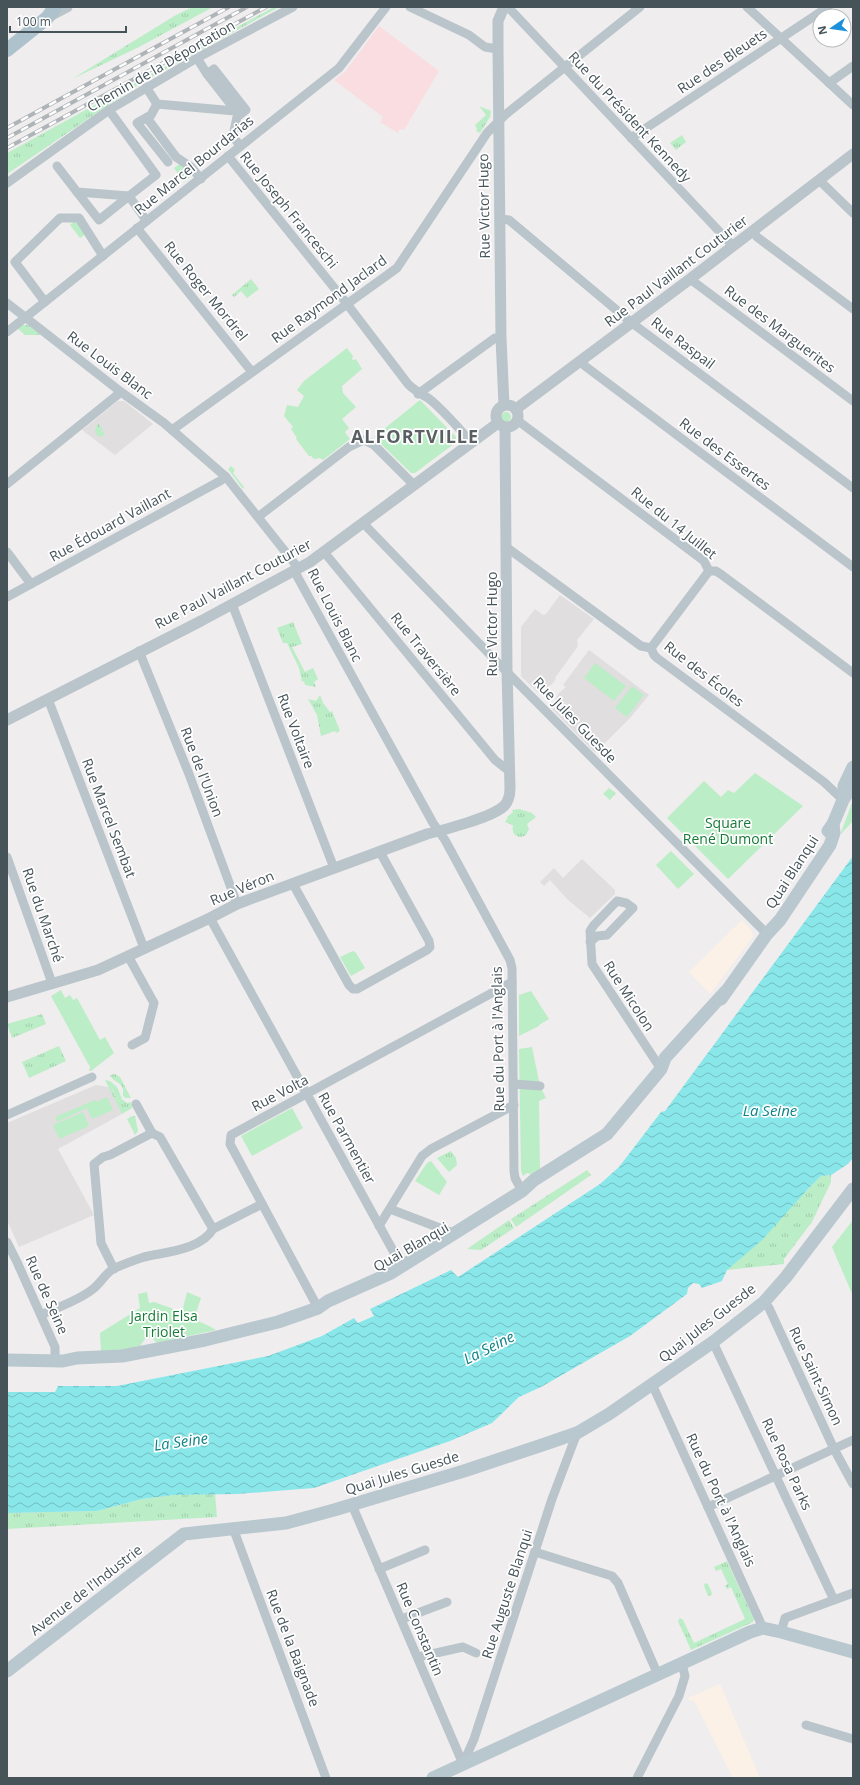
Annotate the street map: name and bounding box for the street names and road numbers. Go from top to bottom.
street label: Chemin de la Déportation [83,15,238,116]
street label: Rue des Bleuets [673,23,770,98]
street label: Rue du Président Kennedy [565,47,697,187]
street label: Rue Marcel Bourdarias [130,110,258,219]
street label: Rue Joseph Franceschi [236,147,343,272]
street label: Rue Victor Hugo [473,153,494,259]
street label: Rue Paul Vaillant Couturier [600,210,751,331]
street label: Rue Roger Mordrel [160,237,252,344]
street label: Rue Raymond Jaclard [267,250,390,347]
street label: Rue des Marguerites [721,281,840,377]
street label: Rue Raspail [648,312,719,373]
street label: Rue Louis Blanc [64,326,157,403]
street label: Rue des Essertes [676,413,775,494]
street label: Rue du 14 Juillet [628,482,721,563]
street label: Rue Édouard Vaillant [46,483,174,566]
street label: Rue Paul Vaillant Couturier [151,534,315,633]
street label: Rue Louis Blanc [304,565,367,665]
street label: Rue Victor Hugo [482,571,501,677]
street label: Rue Traversière [387,608,466,699]
street label: Rue des Écoles [660,636,748,711]
street label: Rue Jules Guesde [529,673,621,767]
street label: Rue Voltaire [273,691,320,771]
street label: Rue de l'Union [177,724,228,819]
street label: Rue Marcel Sembat [78,755,141,880]
street label: Quai Blanqui [761,831,822,912]
street label: Rue du Marché [18,865,69,965]
street label: Rue Véron [207,866,277,910]
street label: Rue Micolon [600,957,659,1035]
street label: Rue du Port à l'Anglais [487,966,508,1112]
street label: Rue Volta [248,1070,312,1115]
street label: Rue Parmentier [314,1088,381,1187]
street label: Quai Blanqui [370,1217,452,1276]
street label: Rue de Seine [22,1252,73,1337]
street label: Quai Jules Guesde [654,1279,759,1366]
street label: Rue Saint-Simon [785,1323,848,1428]
street label: Rue Rosa Parks [758,1415,817,1513]
street label: Rue du Port à l'Anglais [682,1430,761,1570]
street label: Quai Jules Guesde [343,1446,461,1499]
street label: Rue Auguste Blanqui [477,1527,536,1661]
street label: Avenue de l'Industrie [26,1540,146,1639]
street label: Rue Constantin [392,1579,449,1678]
street label: Rue de la Baignade [262,1586,325,1709]

